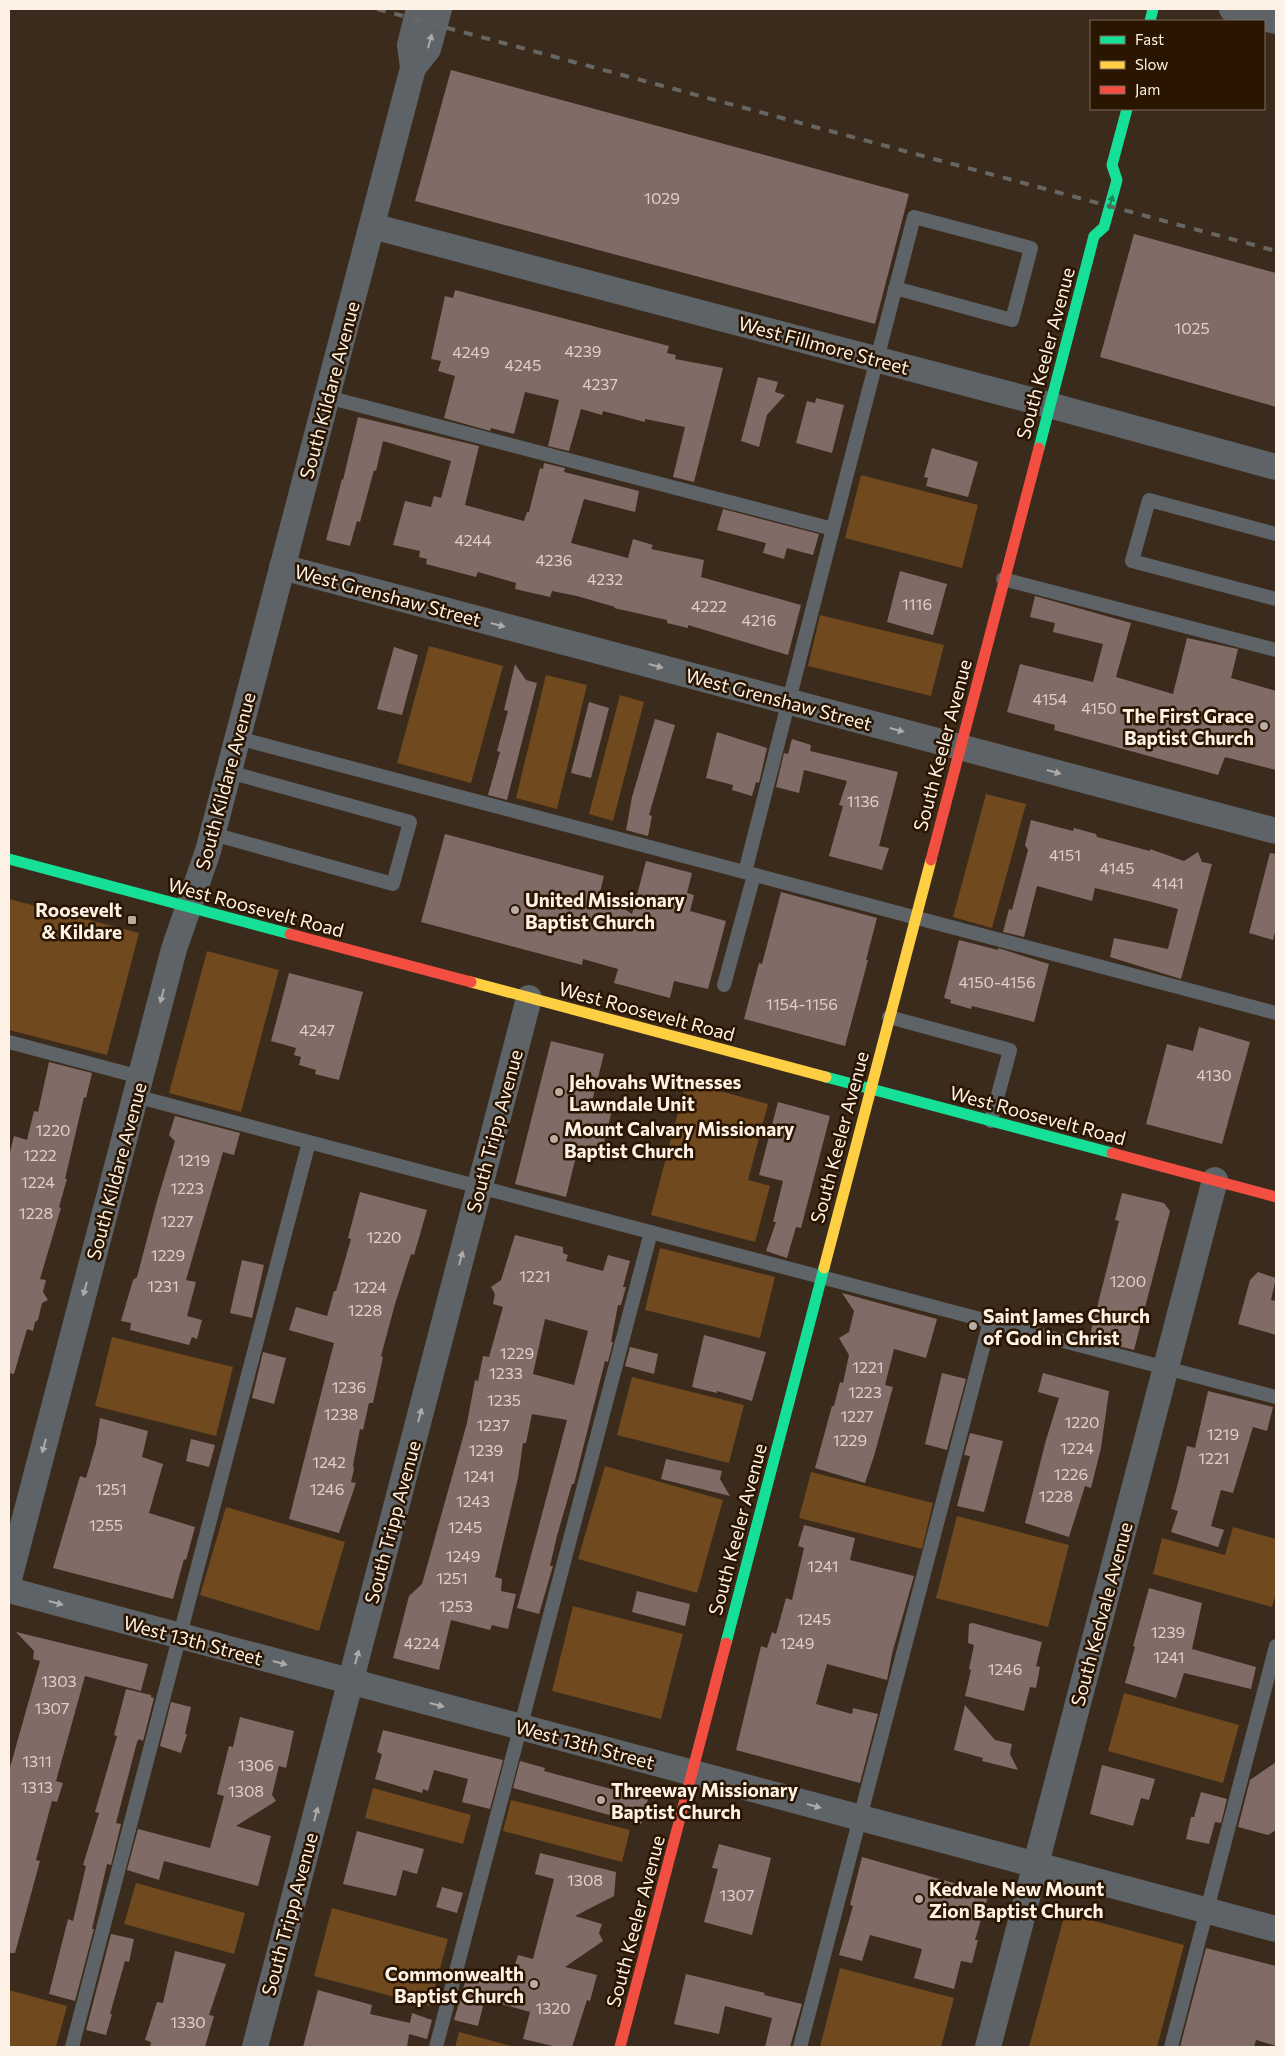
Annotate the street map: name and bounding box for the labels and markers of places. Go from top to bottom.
place label: The First Grace Baptist Church [1122,704,1254,749]
marker: The First Grace Baptist Church [1258,720,1270,732]
place label: United Missionary Baptist Church [525,888,686,933]
place label: Roosevelt & Kildare [35,898,122,943]
marker: United Missionary Baptist Church [509,904,521,916]
marker: Roosevelt & Kildare [126,914,138,926]
place label: Jehovahs Witnesses Lawndale Unit [569,1070,741,1115]
marker: Jehovahs Witnesses Lawndale Unit [553,1086,565,1098]
place label: Mount Calvary Missionary Baptist Church [564,1117,795,1162]
marker: Mount Calvary Missionary Baptist Church [548,1133,560,1145]
place label: Saint James Church of God in Christ [983,1304,1150,1349]
marker: Saint James Church of God in Christ [967,1320,979,1332]
place label: Threeway Missionary Baptist Church [611,1778,799,1823]
marker: Threeway Missionary Baptist Church [595,1794,607,1806]
place label: Kedvale New Mount Zion Baptist Church [929,1877,1104,1922]
marker: Kedvale New Mount Zion Baptist Church [913,1893,925,1905]
place label: Commonwealth Baptist Church [385,1962,524,2007]
marker: Commonwealth Baptist Church [528,1978,540,1990]

